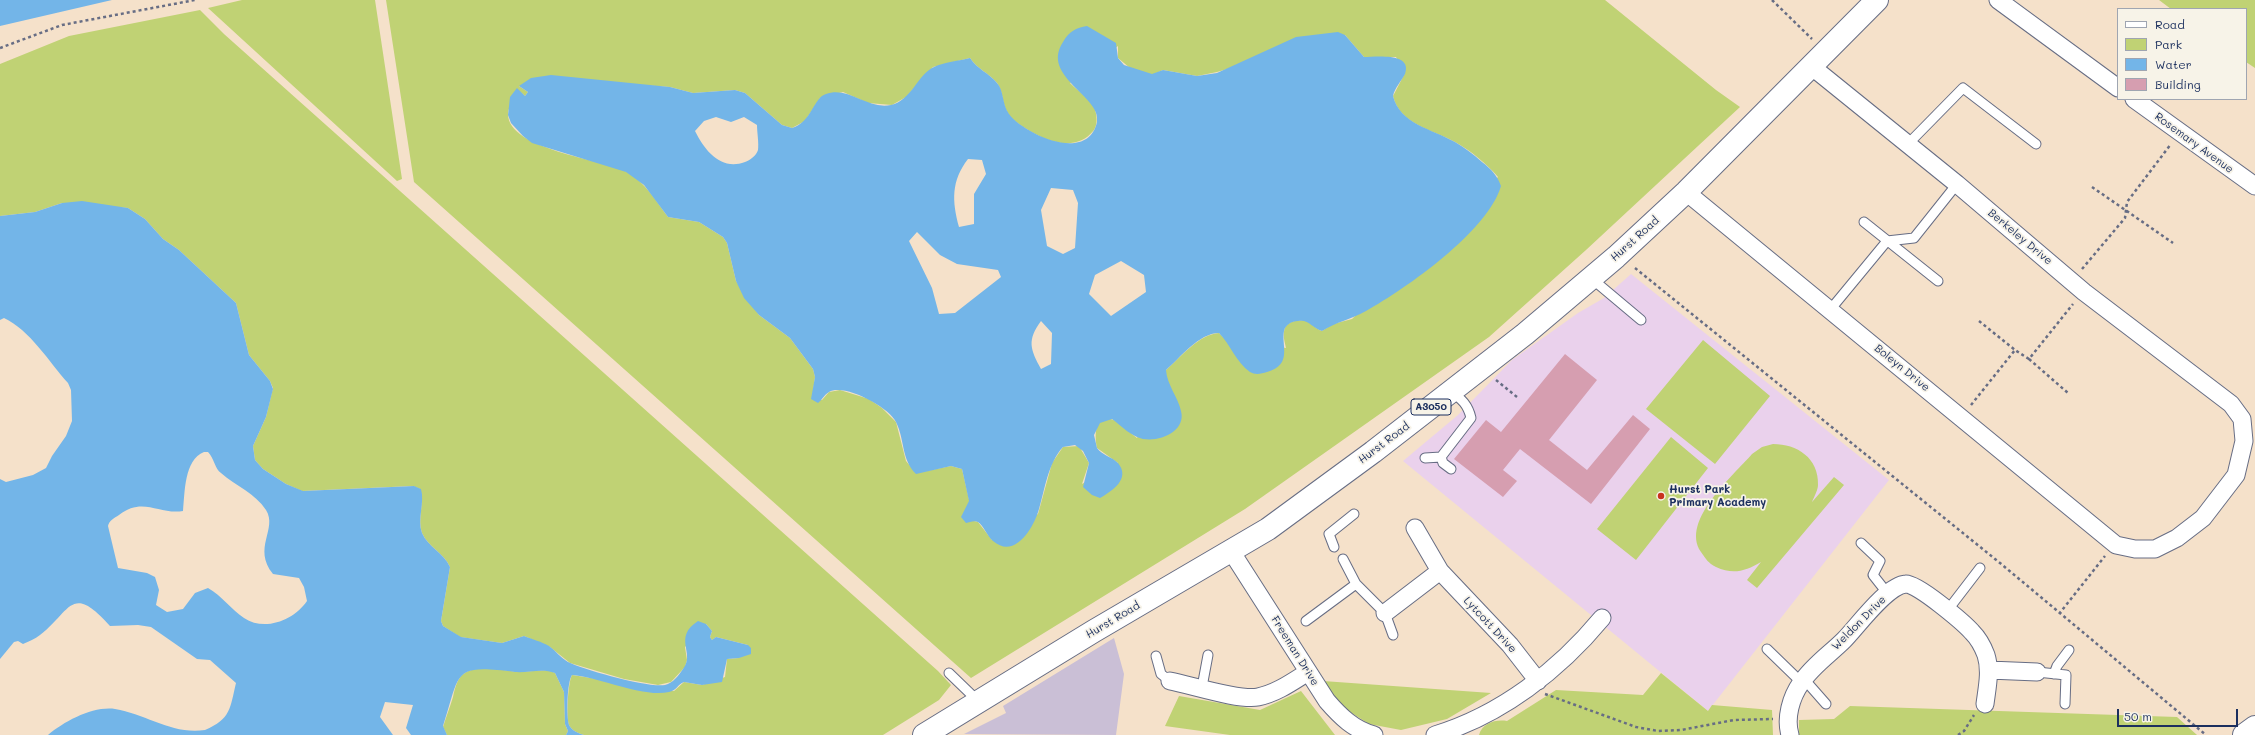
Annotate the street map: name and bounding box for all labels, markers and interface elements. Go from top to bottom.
legend [2117,8,2247,100]
text: Road [2155,16,2185,32]
text: Park [2155,36,2182,52]
text: Water [2155,56,2192,72]
text: Building [2155,76,2201,92]
street label: Rosemary Avenue [2152,110,2236,176]
street label: Berkeley Drive [1985,206,2055,268]
street label: Hurst Road [1608,214,1662,264]
street label: Boleyn Drive [1872,342,1932,394]
road number: A3050 [1411,399,1451,415]
street label: Hurst Road [1356,420,1412,466]
place label: Hurst Park Primary Academy [1669,483,1766,509]
marker: Hurst Park Primary Academy [1656,491,1666,501]
street label: Weldon Drive [1829,593,1889,653]
street label: Lytcott Drive [1461,594,1519,656]
street label: Hurst Road [1084,599,1142,641]
street label: Freeman Drive [1268,614,1322,688]
scale bar [2119,701,2240,727]
text: 50 m [2124,708,2152,724]

